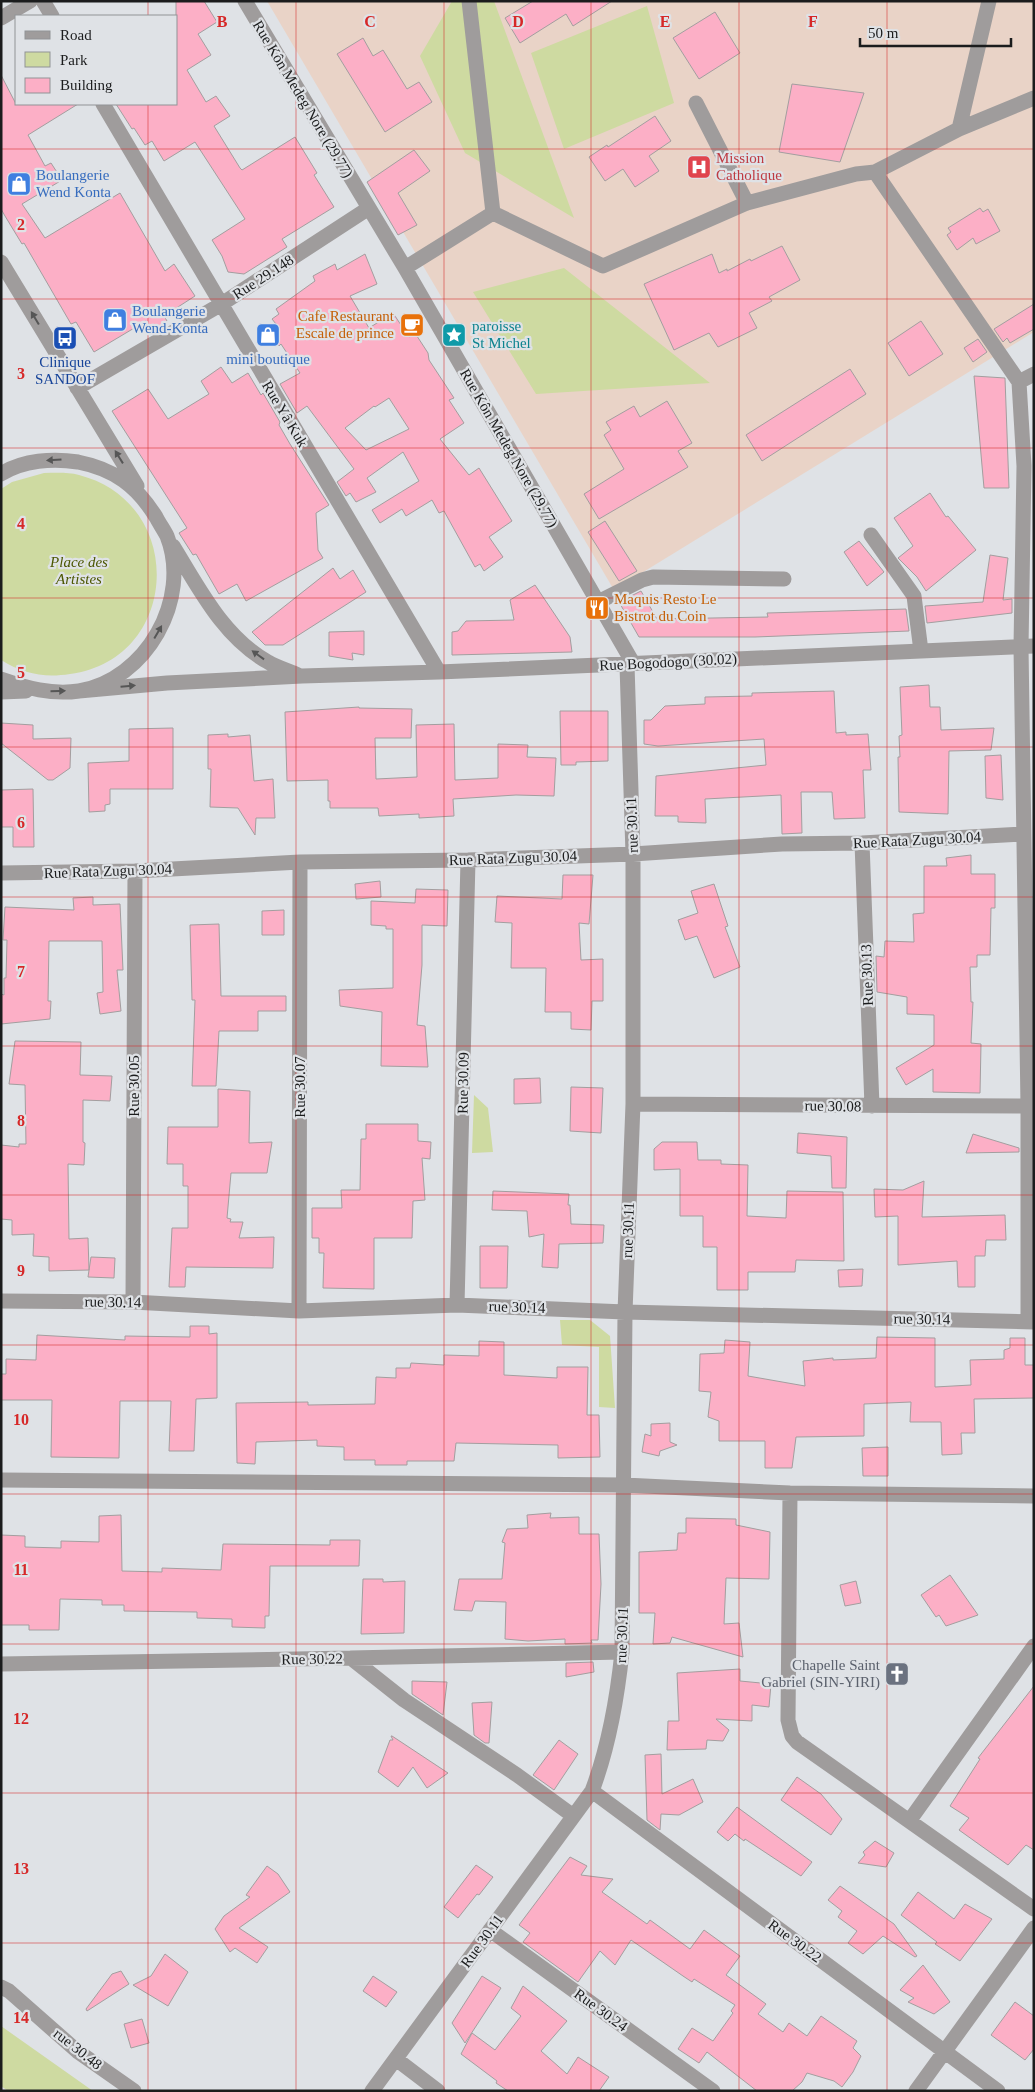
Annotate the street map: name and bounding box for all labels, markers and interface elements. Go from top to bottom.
text: B [217,13,228,30]
text: C [364,13,376,30]
text: D [512,13,524,30]
text: E [660,13,670,30]
text: F [808,13,818,30]
legend [15,15,178,105]
scale bar [860,15,1011,47]
street label: Rue Kôn Medeg Nore (29.77) [249,18,356,181]
text: 50 m [868,25,899,41]
text: Road [60,27,92,43]
text: Park [60,52,88,68]
text: Building [60,77,113,93]
place label: Mission Catholique [716,150,782,183]
hospital icon: Mission Catholique [686,154,712,180]
place label: Boulangerie Wend Konta [36,167,111,200]
shop icon: Boulangerie Wend Konta [6,171,32,197]
text: 2 [17,216,25,233]
street label: Rue 29.148 [230,251,296,303]
place label: Boulangerie Wend-Konta [132,303,209,336]
shop icon: Boulangerie Wend-Konta [102,307,128,333]
place label: Cafe Restaurant Escale de prince [296,308,395,341]
one-way arrow [30,311,39,324]
cafe icon: Cafe Restaurant Escale de prince [399,312,425,338]
place label: paroisse St Michel [472,318,531,351]
shop icon: mini boutique [255,322,281,348]
place icon: paroisse St Michel [441,322,467,348]
bus stop icon: Clinique SANDOF [52,325,78,351]
place label: mini boutique [226,351,310,367]
place label: Clinique SANDOF [35,354,95,387]
text: 3 [17,365,25,382]
street label: Rue Kôn Medeg Nore (29.77) [456,366,561,531]
street label: Rue Yâ Kuk [259,378,311,450]
one-way arrow [114,450,124,463]
one-way arrow [46,456,62,464]
text: 4 [17,515,25,532]
park label: Place des Artistes [49,554,108,587]
place label: Maquis Resto Le Bistrot du Coin [614,591,717,624]
restaurant icon: Maquis Resto Le Bistrot du Coin [584,595,610,621]
one-way arrow [154,626,163,639]
one-way arrow [251,650,265,660]
street label: Rue Bogodogo (30.02) [599,650,737,675]
text: 5 [17,664,25,681]
one-way arrow [120,682,136,690]
one-way arrow [51,687,67,695]
street label: rue 30.11 [623,797,641,853]
text: 6 [17,814,25,831]
street label: Rue Rata Zugu 30.04 [853,829,982,851]
street label: Rue Rata Zugu 30.04 [449,848,578,868]
street label: Rue Rata Zugu 30.04 [44,861,173,881]
street label: Rue 30.13 [858,944,876,1006]
text: 7 [17,963,25,980]
street label: Rue 30.09 [454,1052,472,1114]
street label: Rue 30.05 [126,1055,142,1117]
street label: Rue 30.07 [292,1056,308,1118]
street label: rue 30.08 [805,1098,861,1114]
text: 8 [17,1112,25,1129]
street label: rue 30.11 [619,1202,637,1258]
text: 9 [17,1262,25,1279]
street label: rue 30.14 [85,1294,142,1311]
street label: rue 30.14 [488,1298,546,1316]
street label: rue 30.14 [894,1311,951,1328]
text: 10 [13,1411,29,1428]
text: 11 [13,1561,29,1578]
street label: rue 30.11 [613,1607,631,1663]
street label: Rue 30.22 [281,1650,343,1668]
place label: Chapelle Saint Gabriel (SIN-YIRI) [761,1657,881,1691]
church icon: Chapelle Saint Gabriel (SIN-YIRI) [884,1661,910,1687]
text: 12 [13,1710,29,1727]
text: 13 [13,1860,29,1877]
street label: Rue 30.11 [458,1912,506,1970]
street label: Rue 30.22 [765,1916,825,1966]
street label: Rue 30.24 [571,1985,631,2035]
text: 14 [13,2009,29,2026]
street label: rue 30.48 [51,2025,105,2073]

